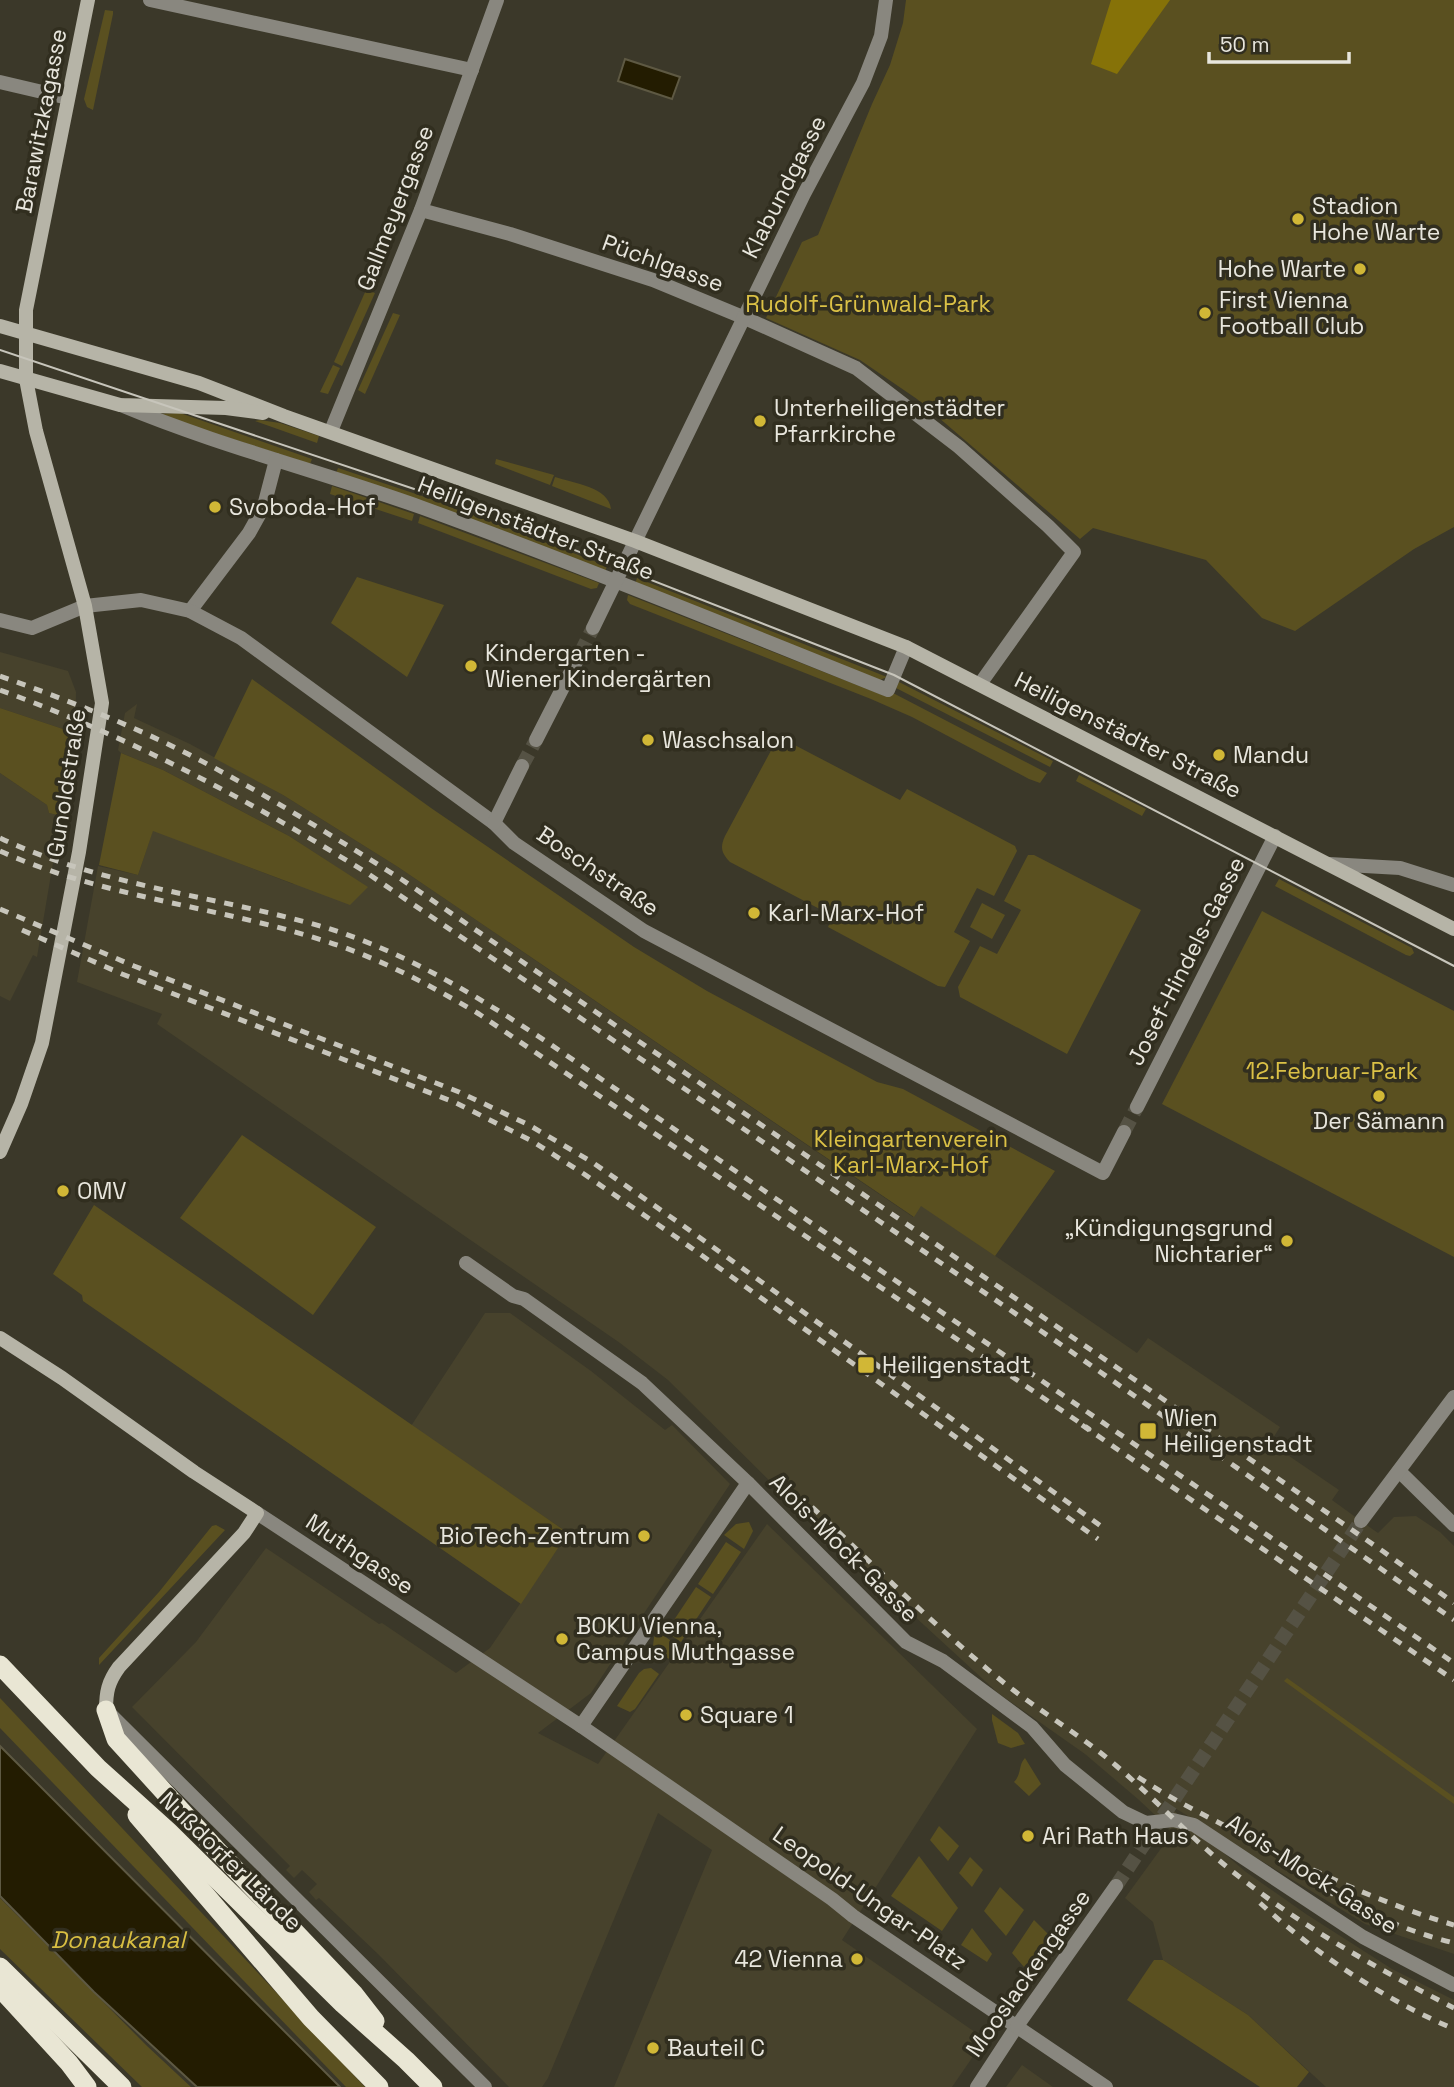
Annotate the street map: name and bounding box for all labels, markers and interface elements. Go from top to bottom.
scale bar [1209,21,1349,65]
street label: Barawitzkagasse [8,26,74,216]
text: 50 m [1220,31,1270,58]
street label: Klabundgasse [735,110,833,264]
street label: Gallmeyergasse [350,121,440,295]
place label: Stadion Hohe Warte [1312,191,1440,247]
marker: Stadion Hohe Warte [1290,211,1306,227]
street label: Püchlgasse [598,227,728,299]
place label: Hohe Warte [1218,254,1346,284]
marker: Hohe Warte [1352,261,1368,277]
place label: First Vienna Football Club [1219,285,1364,341]
park label: Rudolf-Grünwald-Park [745,289,991,319]
marker: First Vienna Football Club [1197,305,1213,321]
place label: Unterheiligenstädter Pfarrkirche [774,393,1005,449]
marker: Unterheiligenstädter Pfarrkirche [752,413,768,429]
street label: Heiligenstädter Straße [414,469,658,587]
place label: Svoboda-Hof [229,492,376,522]
marker: Svoboda-Hof [207,499,223,515]
place label: Kindergarten - Wiener Kindergärten [485,638,712,694]
marker: Kindergarten - Wiener Kindergärten [463,658,479,674]
street label: Heiligenstädter Straße [1009,665,1247,805]
street label: Gunoldstraße [39,707,93,859]
place label: Waschsalon [662,725,794,755]
marker: Waschsalon [640,732,656,748]
place label: Mandu [1233,740,1309,770]
marker: Mandu [1211,747,1227,763]
street label: Boschstraße [531,819,665,923]
street label: Josef-Hindels-Gasse [1120,852,1252,1070]
place label: Karl-Marx-Hof [768,898,924,928]
marker: Karl-Marx-Hof [746,905,762,921]
park label: 12.Februar-Park [1246,1056,1418,1086]
marker: Der Sämann [1371,1088,1387,1104]
place label: Der Sämann [1313,1106,1445,1136]
park label: Kleingartenverein Karl-Marx-Hof [814,1124,1008,1180]
place label: OMV [77,1176,127,1206]
marker: OMV [55,1183,71,1199]
place label: „Kündigungsgrund Nichtarier“ [1065,1213,1273,1269]
marker: „Kündigungsgrund Nichtarier“ [1279,1233,1295,1249]
place label: Heiligenstadt [882,1350,1031,1380]
marker: Heiligenstadt [856,1355,876,1375]
place label: Wien Heiligenstadt [1164,1403,1313,1459]
marker: Wien Heiligenstadt [1138,1421,1158,1441]
street label: Alois-Mock-Gasse [763,1467,925,1629]
street label: Muthgasse [300,1507,420,1601]
place label: BioTech-Zentrum [439,1521,630,1551]
marker: BioTech-Zentrum [636,1528,652,1544]
place label: BOKU Vienna, Campus Muthgasse [576,1611,795,1667]
marker: BOKU Vienna, Campus Muthgasse [554,1631,570,1647]
place label: Square 1 [700,1700,794,1730]
marker: Square 1 [678,1707,694,1723]
street label: Nußdorfer Lände [153,1785,309,1937]
street label: Alois-Mock-Gasse [1220,1807,1404,1941]
street label: Leopold-Ungar-Platz [767,1820,973,1976]
place label: Ari Rath Haus [1042,1821,1189,1851]
marker: Ari Rath Haus [1020,1828,1036,1844]
street label: Mooslackengasse [959,1883,1097,2063]
water label: Donaukanal [51,1924,188,1955]
place label: 42 Vienna [734,1944,843,1974]
marker: 42 Vienna [849,1951,865,1967]
place label: Bauteil C [667,2033,765,2063]
marker: Bauteil C [645,2040,661,2056]

